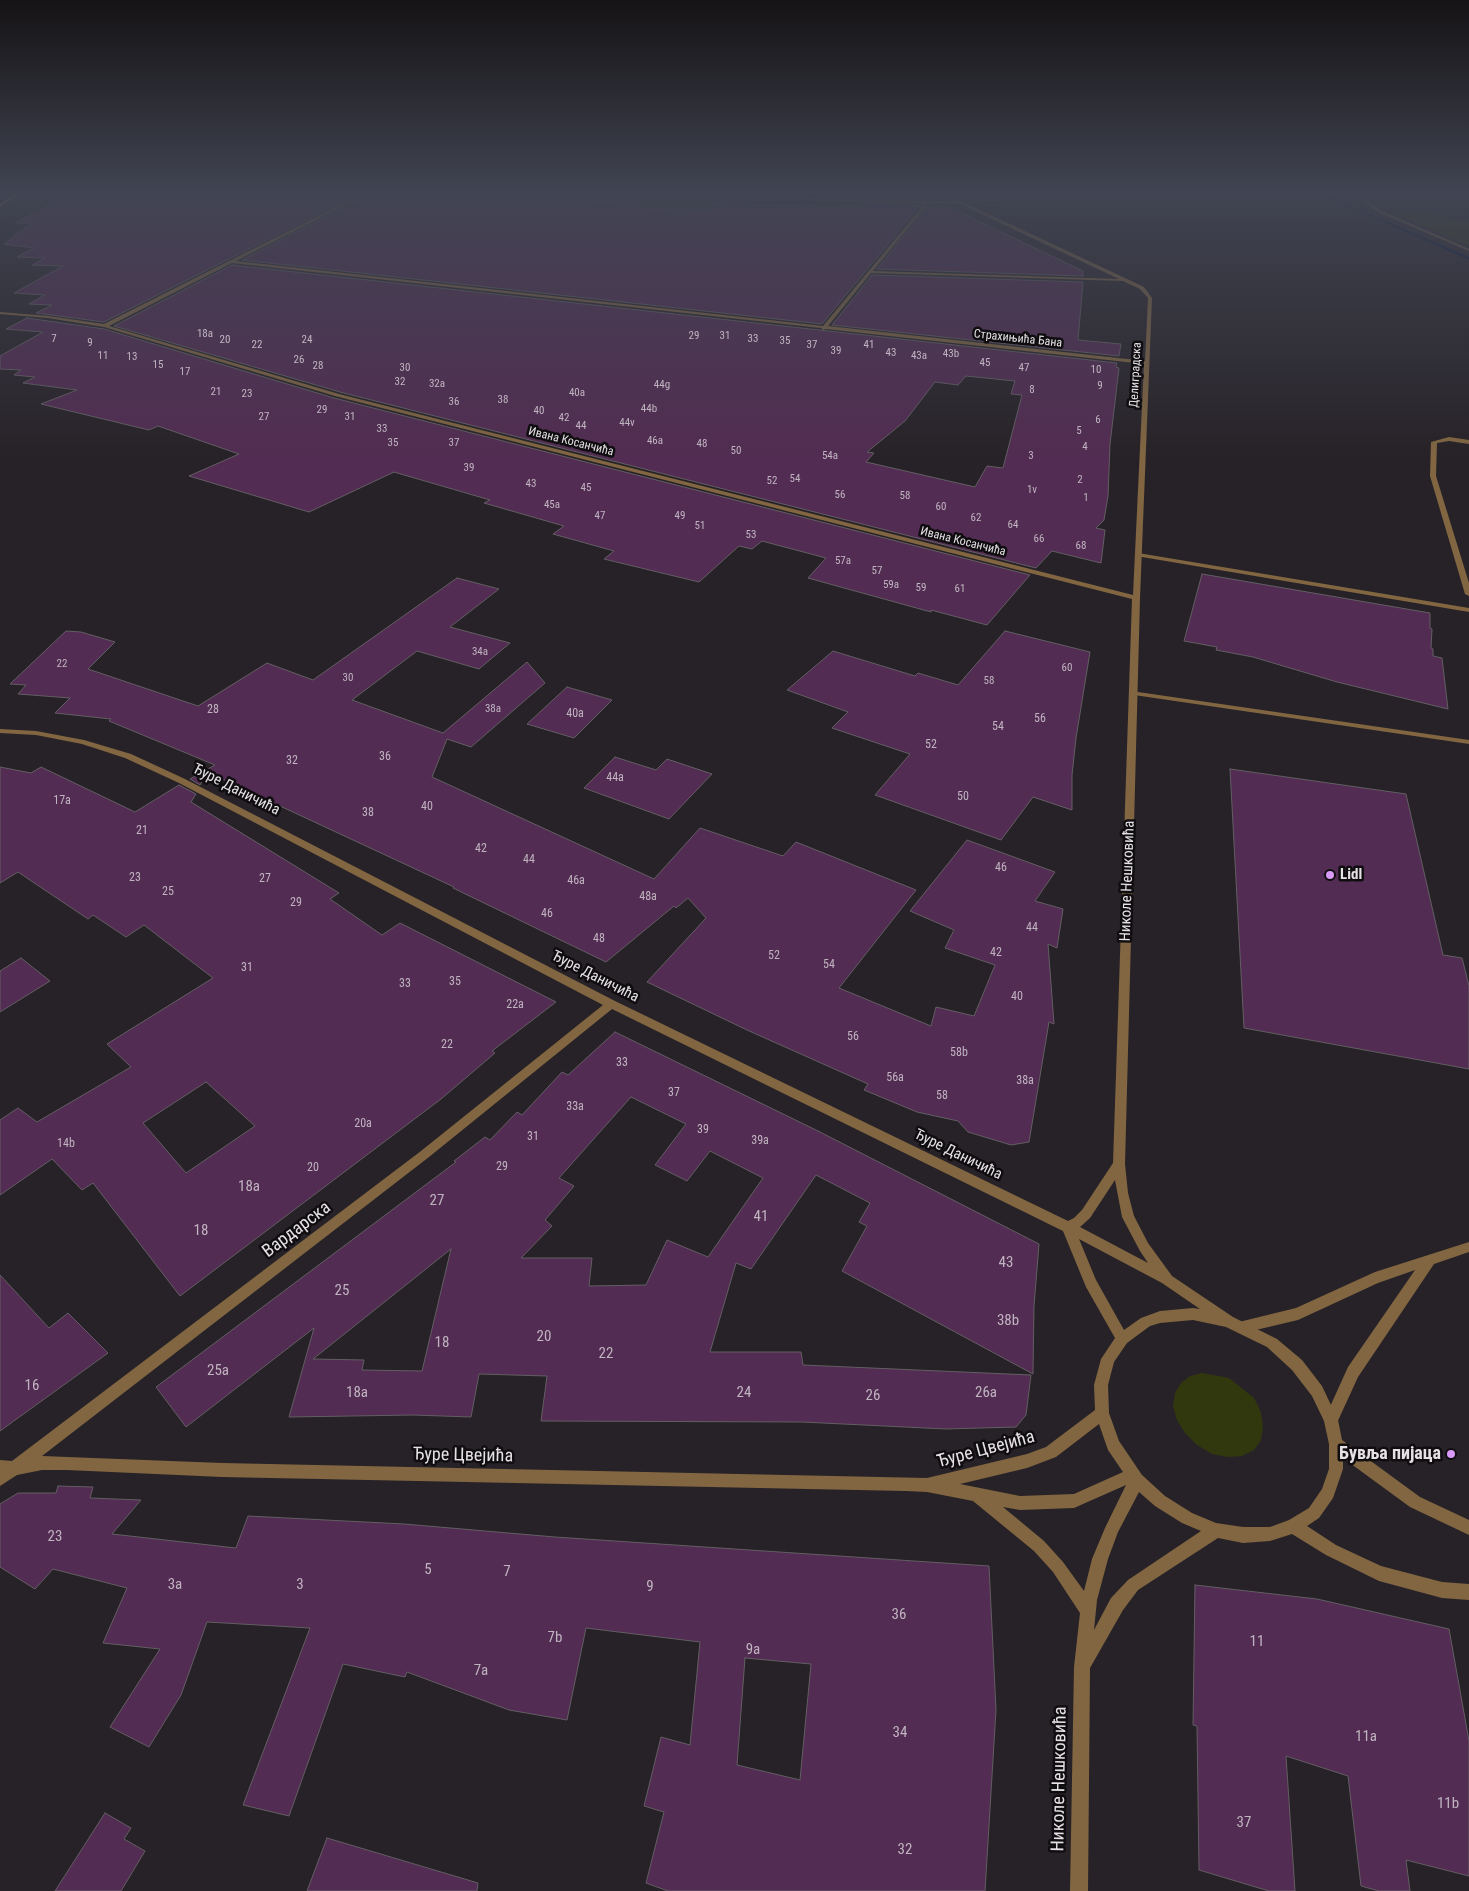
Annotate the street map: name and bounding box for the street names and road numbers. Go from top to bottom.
street label: Страхињића Бана [973,327,1063,351]
street label: Делиградска [1127,342,1145,408]
street label: Ивана Косанчића [527,424,615,460]
street label: Ивана Косанчића [919,524,1007,560]
street label: Ђуре Даничића [189,760,283,820]
street label: Николе Нешковића [1117,820,1139,942]
street label: Ђуре Даничића [548,947,642,1007]
street label: Ђуре Даничића [911,1126,1005,1184]
street label: Вардарска [259,1197,335,1263]
street label: Ђуре Цвејића [935,1427,1037,1473]
street label: Ђуре Цвејића [413,1444,513,1468]
street label: Николе Нешковића [1048,1706,1072,1852]

